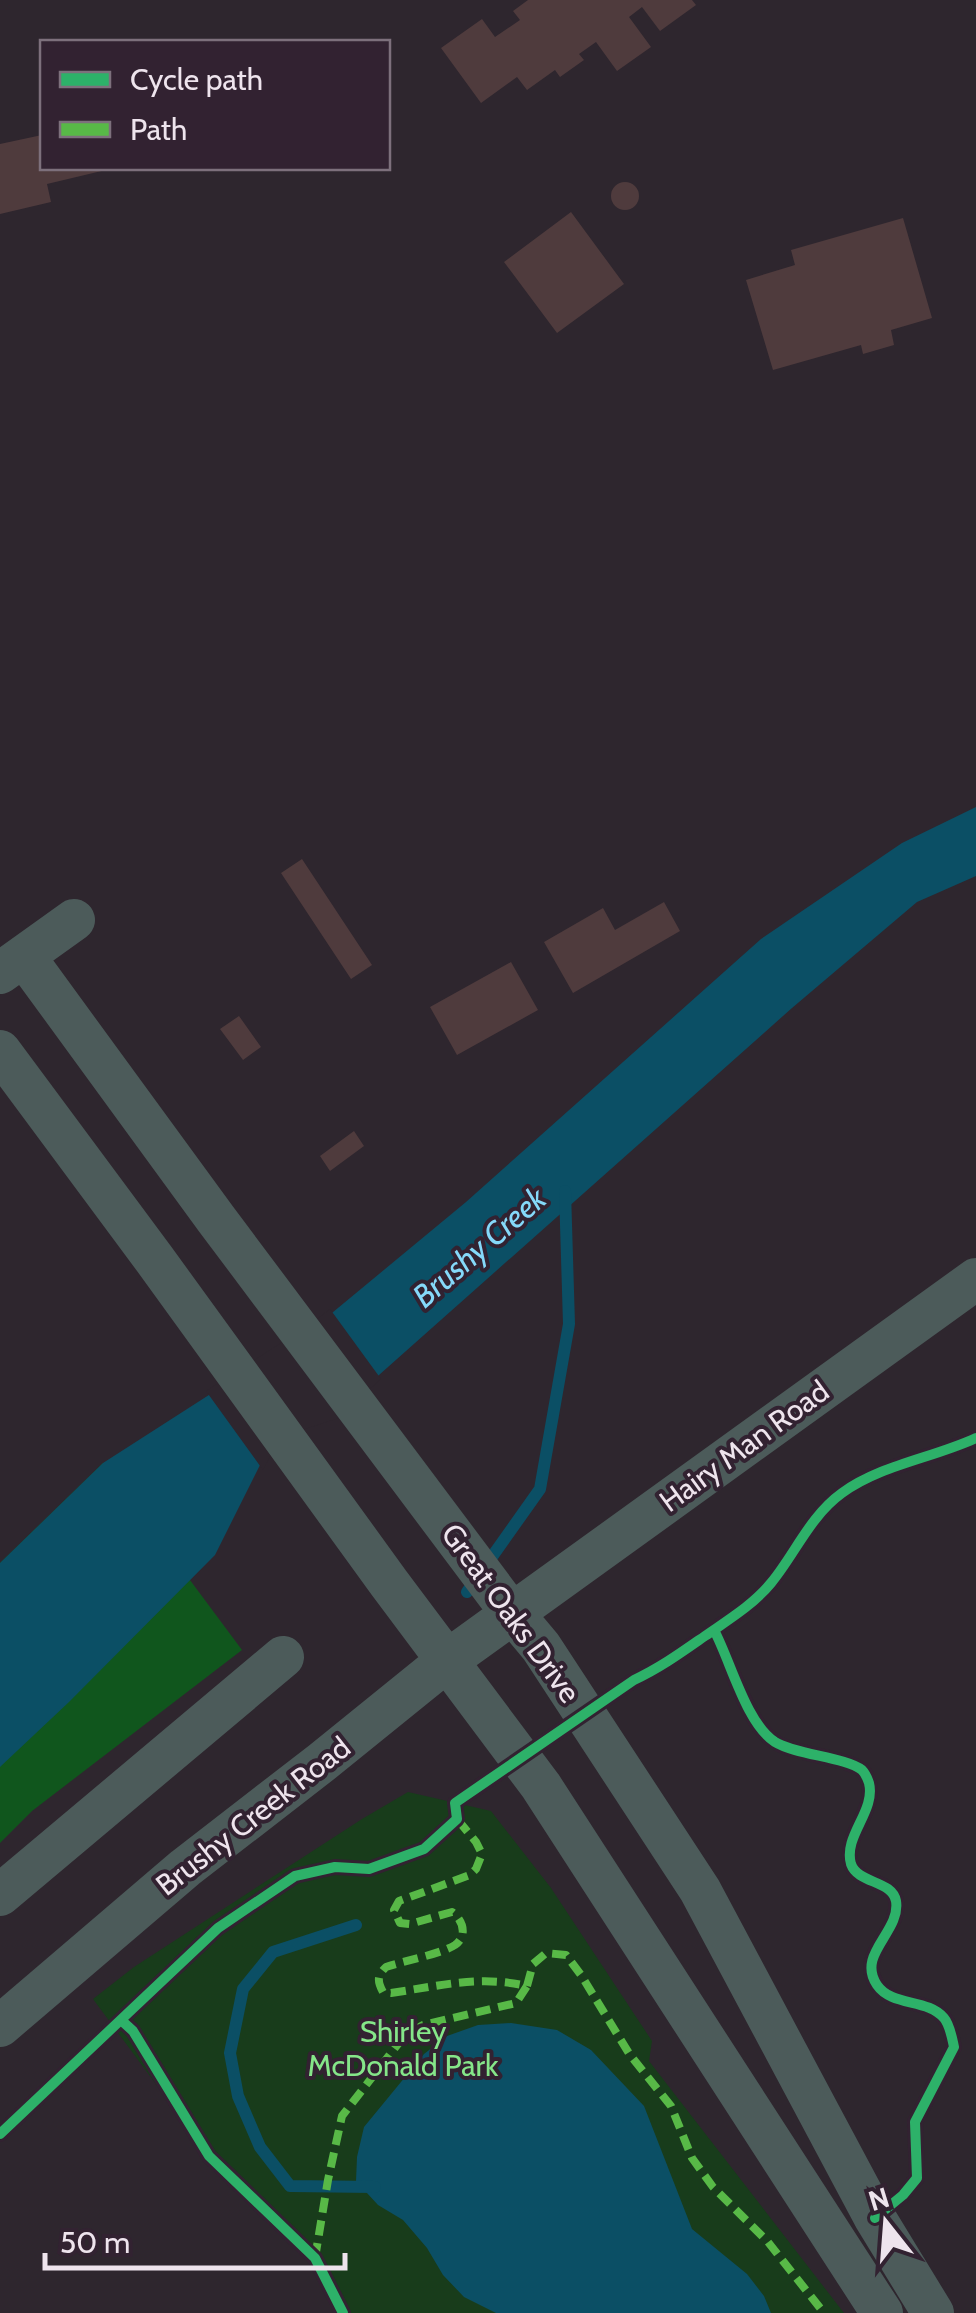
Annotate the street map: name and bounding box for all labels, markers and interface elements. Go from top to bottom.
legend [40,40,390,170]
text: Cycle path [130,61,263,98]
text: Path [130,111,187,148]
water label: Brushy Creek [404,1178,555,1315]
street label: Hairy Man Road [652,1372,836,1520]
street label: Great Oaks Drive [434,1516,588,1710]
street label: Brushy Creek Road [148,1729,358,1903]
park label: Shirley McDonald Park [307,2013,499,2084]
north arrow [836,2173,936,2273]
text: N [864,2180,893,2218]
scale bar [45,2208,345,2270]
text: 50 m [60,2224,130,2261]

